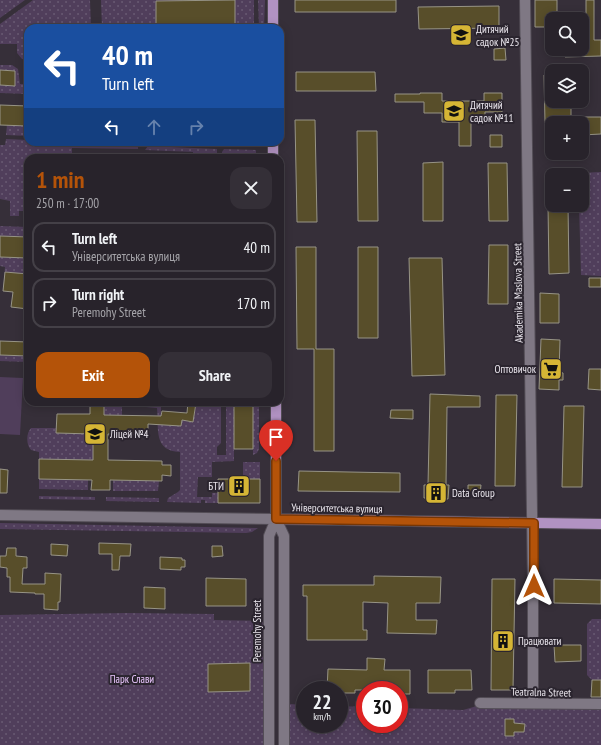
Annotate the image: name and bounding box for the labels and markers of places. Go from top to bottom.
school or university icon: Дитячий садок №25 [448,22,474,48]
place label: Дитячий садок №25 [476,22,520,49]
school or university icon: Дитячий садок №11 [441,98,467,124]
place label: Дитячий садок №11 [470,98,514,125]
supermarket icon: Оптовичок [538,356,564,382]
place label: Оптовичок [494,362,537,376]
pin [259,420,293,461]
school or university icon: Ліцей №4 [82,421,108,447]
place label: Ліцей №4 [109,427,149,441]
building icon: БТИ [226,473,252,499]
place label: БТИ [208,479,224,493]
building icon: Data Group [423,480,449,506]
place label: Data Group [452,486,495,500]
building icon: Працювати [490,628,516,654]
place label: Працювати [518,634,562,648]

